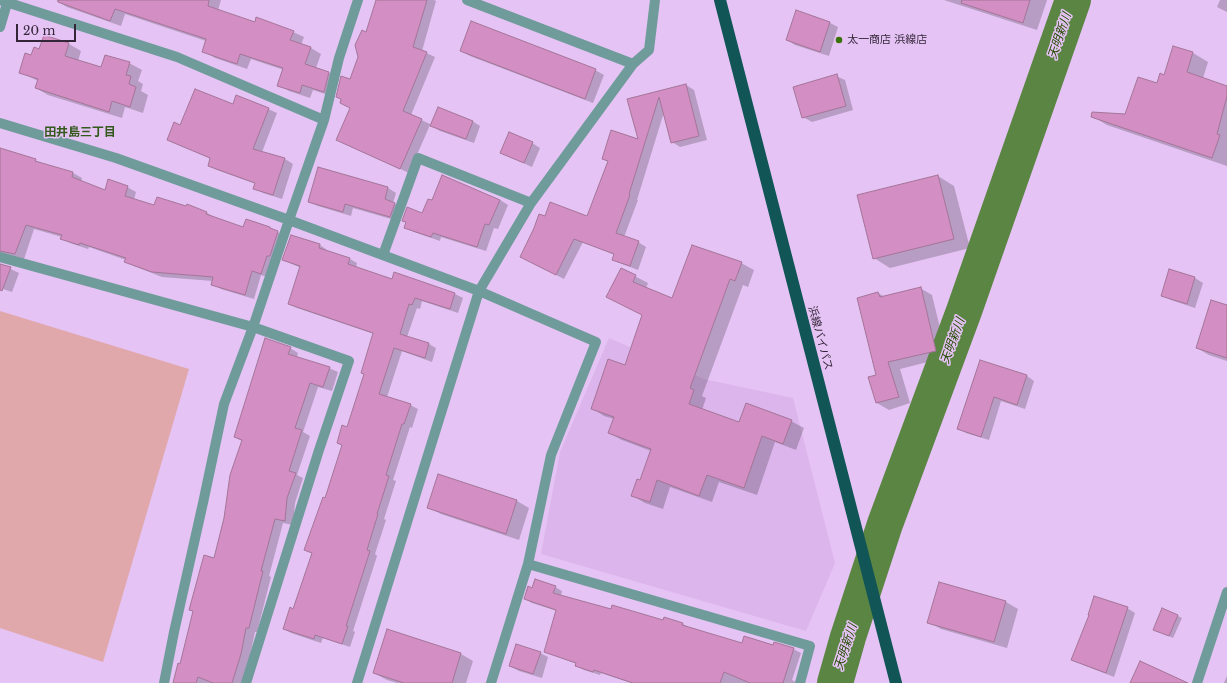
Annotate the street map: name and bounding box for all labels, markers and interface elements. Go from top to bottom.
water label: 天明新川 [1045,11,1075,61]
scale bar [18,16,78,42]
text: 20 m [23,23,55,38]
place label: 太一商店 浜線店 [847,33,927,47]
marker: 太一商店 浜線店 [834,35,844,45]
district label: 田井島三丁目 [44,126,116,140]
street label: 浜線バイパス [805,304,835,372]
water label: 天明新川 [938,316,968,366]
water label: 天明新川 [832,622,860,672]

